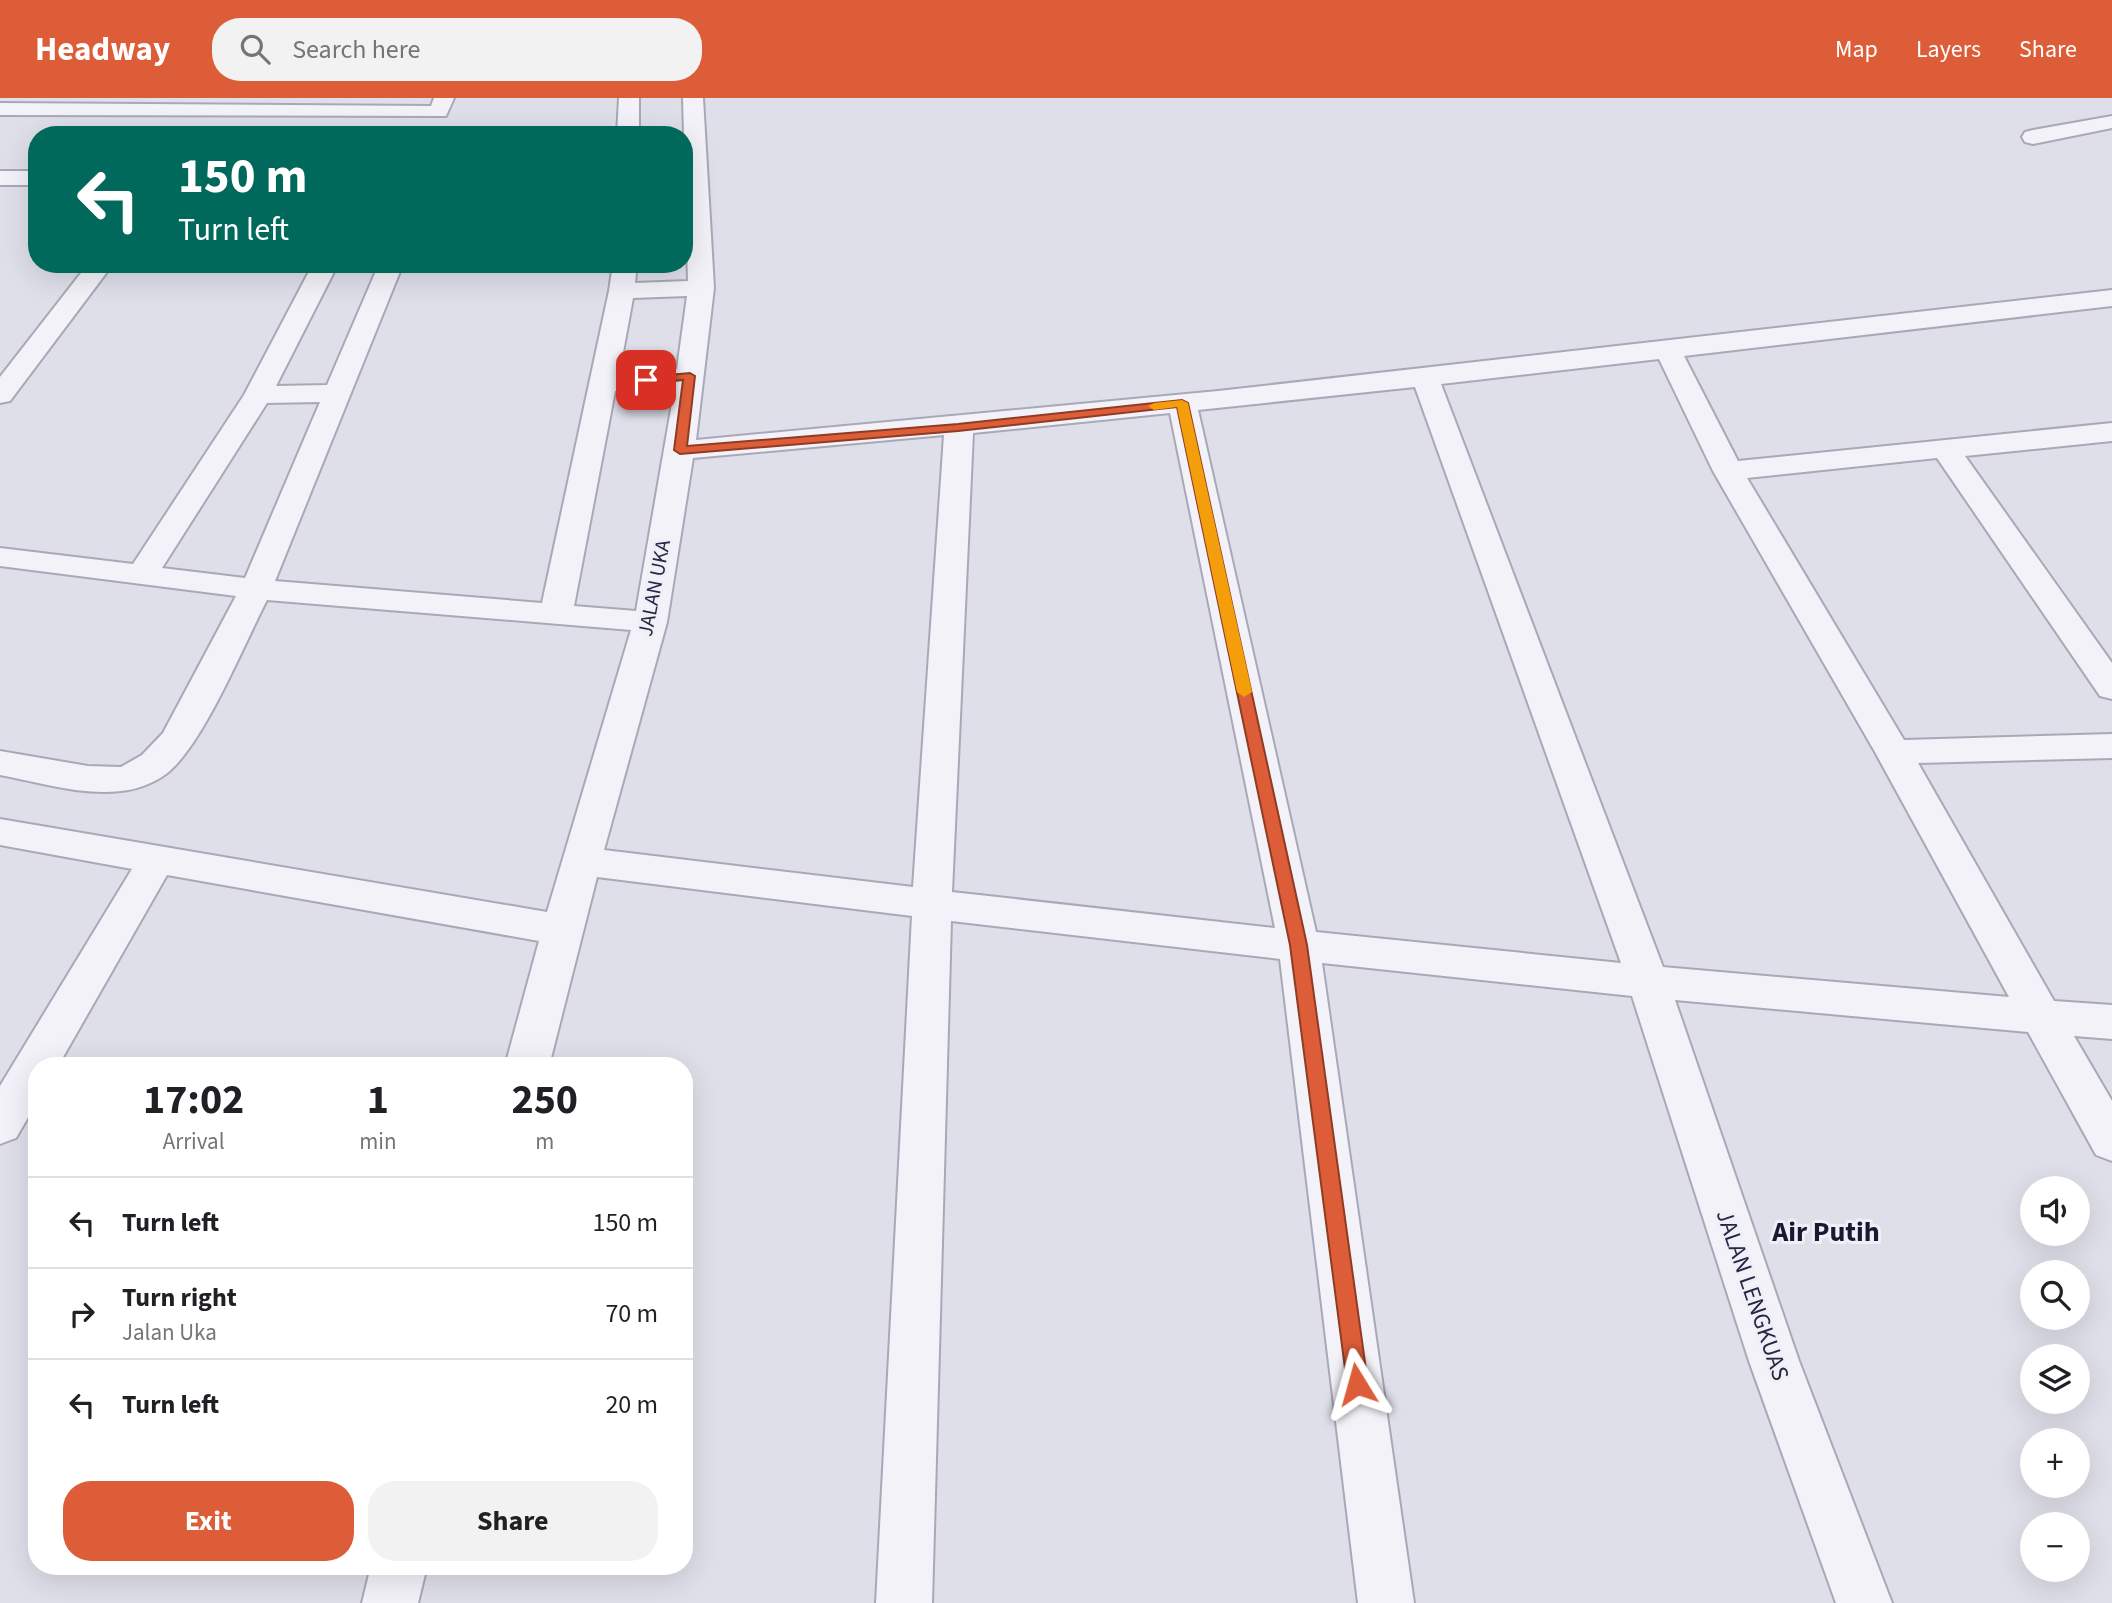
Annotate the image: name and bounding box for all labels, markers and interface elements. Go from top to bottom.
search box [212,18,702,81]
text: Headway [35,26,170,73]
icon: search [236,30,274,68]
text: Search here [292,31,420,68]
text: Map [1835,32,1878,67]
text: Layers [1916,32,1981,67]
text: Share [2019,32,2077,67]
text: 150 m [178,142,307,212]
icon: left [63,154,154,245]
text: Turn left [178,207,289,253]
pin [616,350,676,410]
icon: arrive [627,361,665,399]
street label: JALAN UKA [630,537,678,639]
text: 17:02 [143,1070,244,1130]
text: 1 [367,1070,389,1130]
text: 250 [511,1070,578,1130]
text: Arrival [163,1125,225,1158]
text: min [359,1125,397,1158]
text: m [535,1125,554,1158]
map controls [2020,1176,2090,1582]
button: sound [2020,1176,2090,1246]
icon: left [63,1204,101,1242]
text: Turn left [122,1204,219,1241]
text: 150 m [592,1204,658,1241]
street label: JALAN LENGKUAS [1707,1205,1798,1385]
district label: Air Putih [1771,1212,1880,1252]
button: search [2020,1260,2090,1330]
text: Turn right [122,1279,237,1316]
icon: right [63,1295,101,1333]
text: 70 m [605,1295,658,1332]
text: Jalan Uka [122,1316,217,1349]
button: layers [2020,1344,2090,1414]
position arrow [1320,1347,1394,1421]
icon: left [63,1386,101,1424]
text: Turn left [122,1386,219,1423]
text: 20 m [605,1386,658,1423]
button: + [2020,1428,2090,1498]
button: Exit [63,1481,354,1561]
button: Share [368,1481,658,1561]
button: − [2020,1512,2090,1582]

